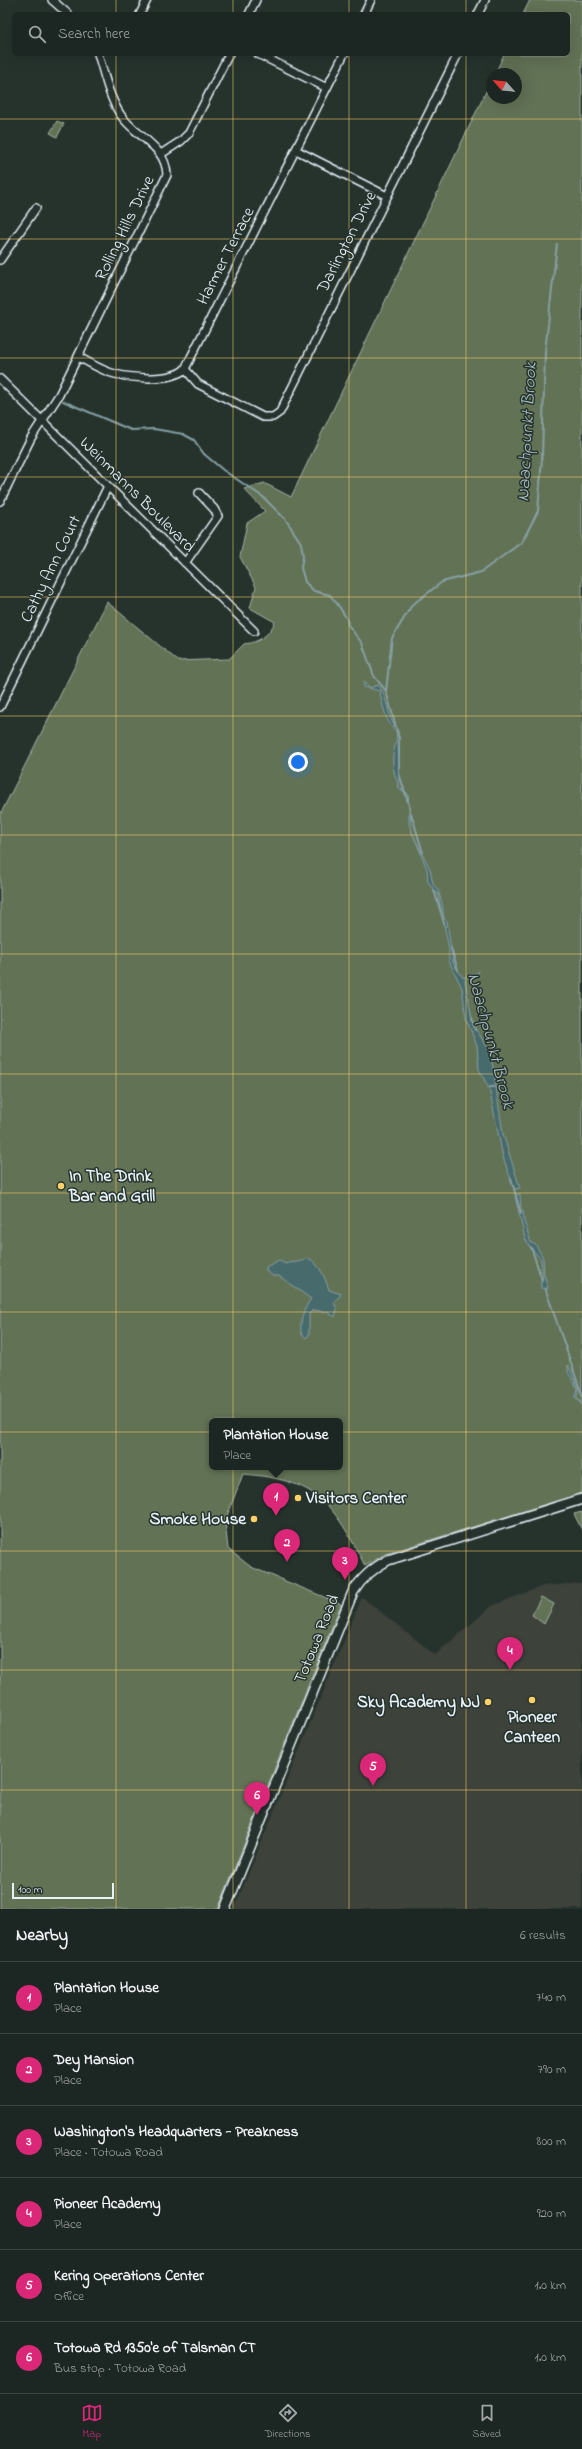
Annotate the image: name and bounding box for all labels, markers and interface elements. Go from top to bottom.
search box [12,12,570,56]
icon: search [26,23,48,45]
text: Search here [58,23,130,45]
north arrow [486,68,522,104]
street label: Rolling Hills Drive [89,171,163,286]
street label: Darlington Drive [310,186,385,299]
street label: Harmer Terrace [191,202,262,309]
water label: Naachpunkt Brook [511,361,545,502]
street label: Weinmanns Boulevard [73,431,201,559]
street label: Cathy Ann Court [14,511,89,627]
your location [288,752,308,772]
water label: Naachpunkt Brook [459,970,521,1113]
place label: In The Drink Bar and Grill [68,1164,155,1209]
marker: In The Drink Bar and Grill [56,1181,66,1191]
popup [209,1418,343,1470]
text: Plantation House [223,1424,329,1446]
text: Place [223,1446,251,1465]
pin: 1 [263,1483,289,1516]
place label: Visitors Center [305,1486,407,1511]
marker: Visitors Center [293,1493,303,1503]
place label: Smoke House [150,1507,247,1532]
marker: Smoke House [249,1514,259,1524]
pin: 2 [274,1529,300,1562]
pin: 3 [332,1547,358,1580]
street label: Totowa Road [288,1590,346,1687]
pin: 4 [497,1637,523,1670]
place label: Sky Academy NJ [357,1690,480,1717]
marker: Pioneer Canteen [527,1695,537,1705]
marker: Sky Academy NJ [483,1697,493,1707]
place label: Pioneer Canteen [504,1705,561,1750]
pin: 5 [360,1753,386,1786]
pin: 6 [244,1782,270,1815]
scale bar [12,1881,114,1900]
text: 100 m [18,1882,42,1898]
text: Nearby [16,1923,68,1948]
text: 6 results [520,1926,566,1945]
text: Plantation House [54,1977,159,1999]
text: 1 [27,1988,31,2007]
text: 740 m [536,1988,566,2007]
text: Place [54,1999,82,2018]
text: Dey Mansion [54,2049,134,2071]
text: 2 [26,2060,32,2079]
text: 790 m [538,2060,566,2079]
text: Place [54,2071,82,2090]
text: Washington's Headquarters - Preakness [54,2121,298,2143]
text: 3 [26,2132,32,2151]
text: 800 m [537,2132,566,2151]
text: Place · Totowa Road [54,2143,163,2162]
text: Pioneer Academy [54,2193,161,2215]
text: 4 [26,2204,32,2223]
text: 920 m [537,2204,566,2223]
text: Place [54,2215,82,2234]
text: Kering Operations Center [54,2265,204,2287]
text: 5 [25,2276,33,2295]
text: 1.0 km [535,2276,566,2295]
text: Office [54,2287,84,2306]
text: Totowa Rd 1350'e of Talsman CT [54,2337,256,2359]
text: 6 [26,2348,32,2367]
text: 1.0 km [535,2348,566,2367]
text: Bus stop · Totowa Road [54,2359,186,2378]
tab: Map [81,2402,103,2442]
tab: Directions [265,2402,310,2442]
tab: Saved [472,2402,501,2442]

